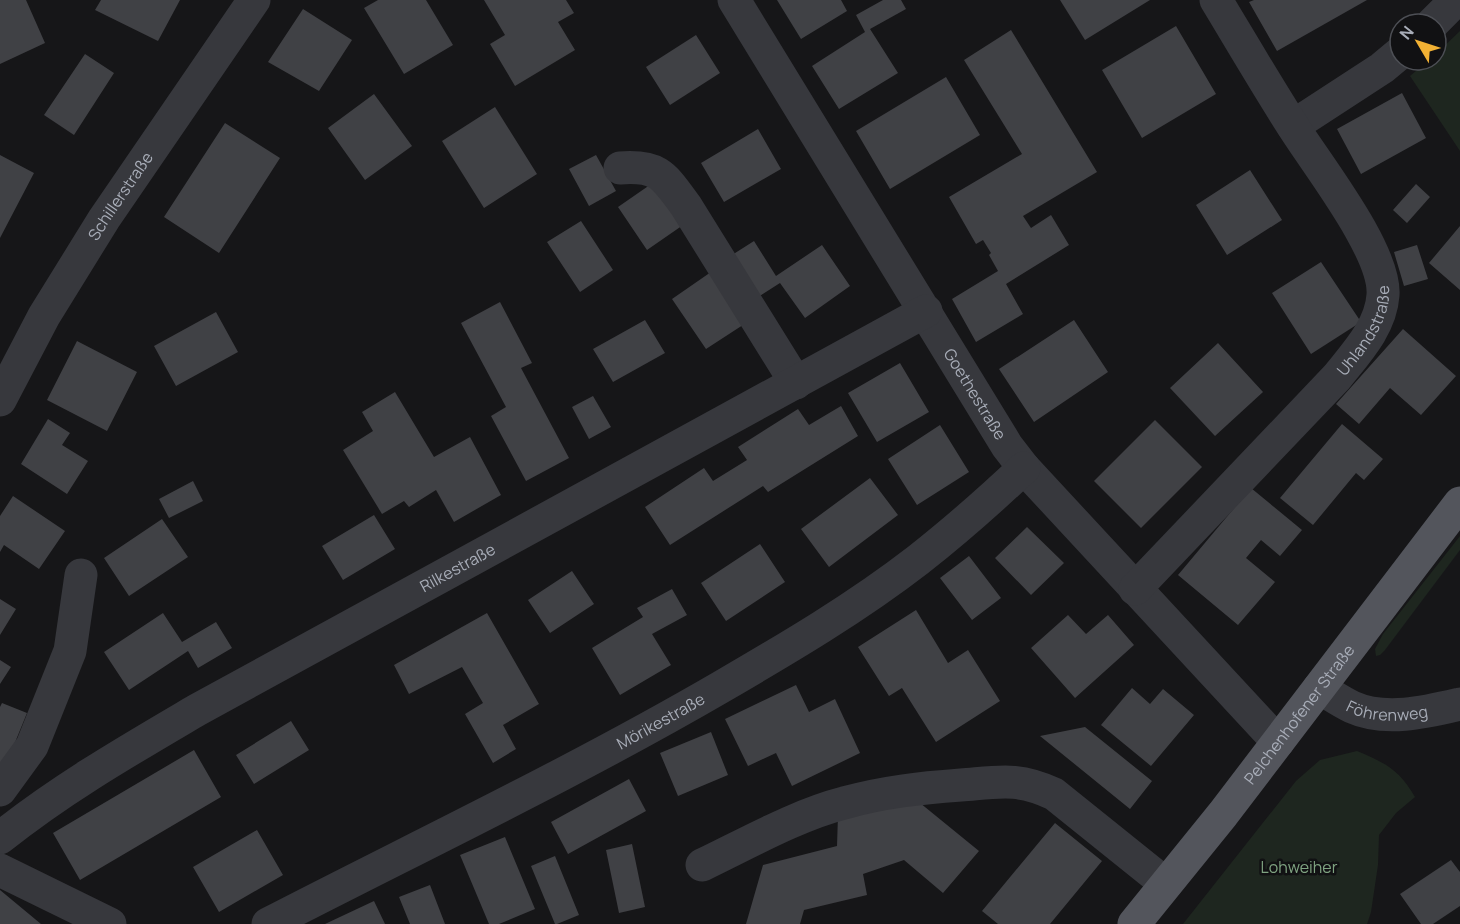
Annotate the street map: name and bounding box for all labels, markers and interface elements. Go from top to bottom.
north arrow [1388,12,1448,72]
text: N [1394,21,1419,44]
street label: Schillerstraße [82,147,158,244]
street label: Uhlandstraße [1331,285,1394,380]
street label: Goethestraße [939,344,1012,444]
street label: Rilkestraße [416,538,499,597]
street label: Pelchenhofener Straße [1239,640,1360,789]
street label: Mörikestraße [613,688,709,754]
street label: Föhrenweg [1343,695,1429,726]
park label: Lohweiher [1261,856,1338,878]

